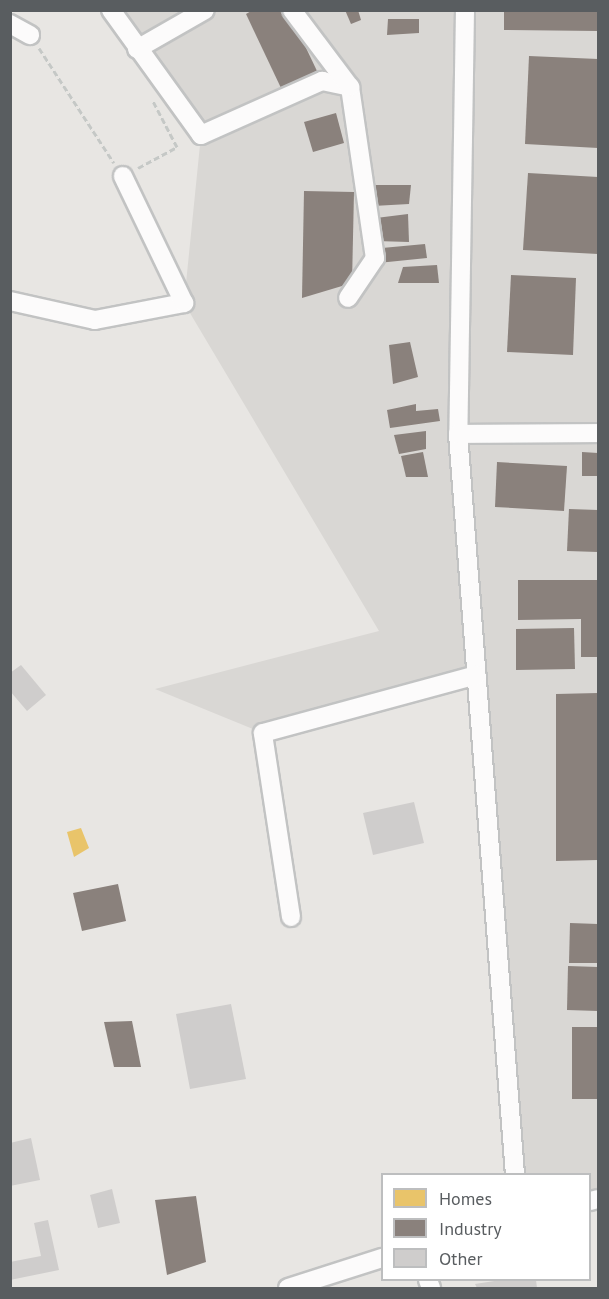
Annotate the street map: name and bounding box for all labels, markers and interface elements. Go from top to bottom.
legend [381,1173,591,1281]
text: Homes [439,1187,492,1210]
text: Industry [439,1217,502,1240]
text: Other [439,1247,483,1270]

